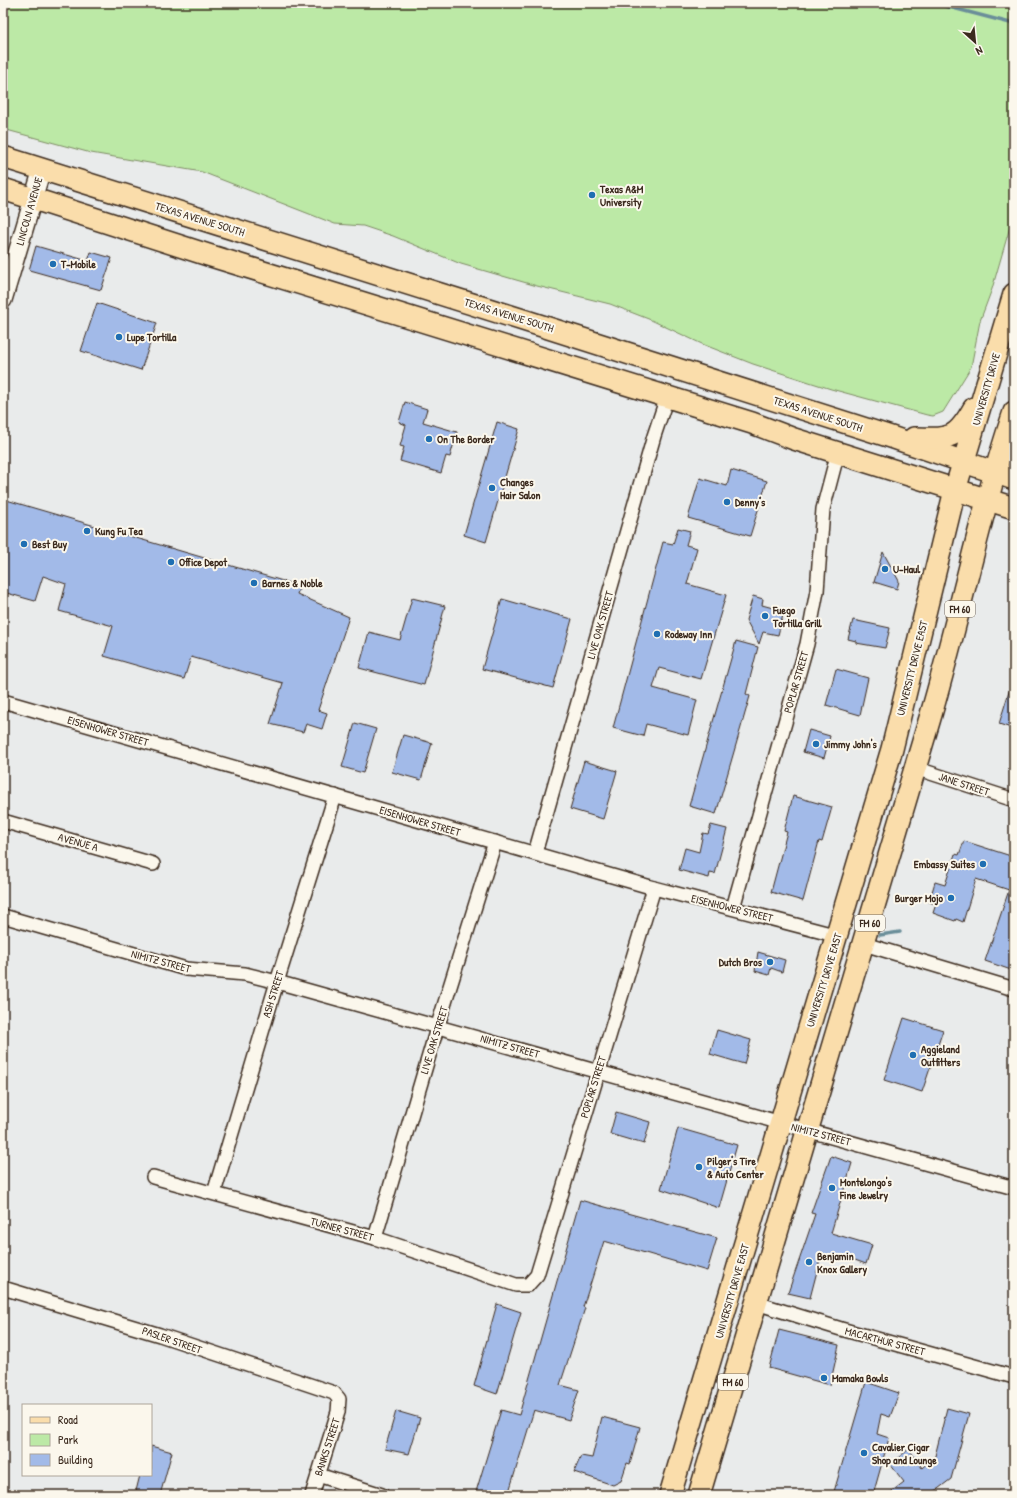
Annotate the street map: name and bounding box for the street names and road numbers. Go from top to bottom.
street label: LINCOLN AVENUE [13,175,45,247]
street label: TEXAS AVENUE SOUTH [154,199,246,239]
street label: TEXAS AVENUE SOUTH [463,295,555,335]
street label: UNIVERSITY DRIVE [969,351,1003,427]
street label: TEXAS AVENUE SOUTH [772,393,864,435]
street label: LIVE OAK STREET [584,589,617,661]
road number: FM 60 [945,601,975,617]
street label: UNIVERSITY DRIVE EAST [893,618,931,717]
street label: POPLAR STREET [780,649,812,715]
street label: EISENHOWER STREET [66,713,151,749]
street label: JANE STREET [937,769,992,799]
street label: EISENHOWER STREET [378,803,463,839]
street label: AVENUE A [56,830,100,855]
street label: EISENHOWER STREET [690,891,775,925]
road number: FM 60 [855,915,885,931]
street label: UNIVERSITY DRIVE EAST [803,931,845,1029]
street label: NIMITZ STREET [130,946,193,976]
street label: ASH STREET [259,968,287,1019]
street label: LIVE OAK STREET [417,1004,451,1076]
street label: NIMITZ STREET [479,1031,542,1061]
street label: POPLAR STREET [577,1054,609,1120]
street label: NIMITZ STREET [790,1119,853,1149]
street label: TURNER STREET [309,1214,376,1244]
street label: UNIVERSITY DRIVE EAST [712,1241,752,1340]
street label: PASLER STREET [140,1323,205,1357]
street label: MACARTHUR STREET [843,1324,927,1359]
road number: FM 60 [718,1374,748,1390]
street label: BANKS STREET [311,1415,343,1478]

